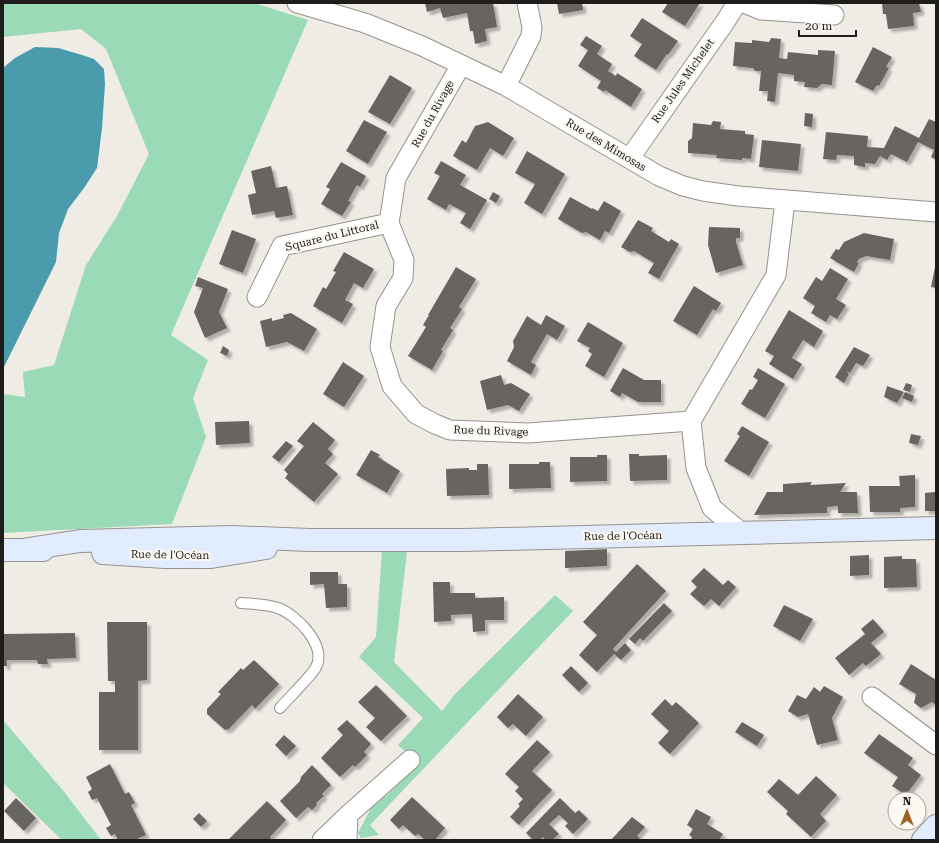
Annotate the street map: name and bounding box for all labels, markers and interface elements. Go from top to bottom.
scale bar [799,12,856,38]
text: 20 m [805,19,832,33]
street label: Rue Jules Michelet [649,36,717,126]
street label: Rue du Rivage [409,78,457,150]
street label: Rue des Mimosas [564,116,648,174]
street label: Square du Littoral [284,218,381,254]
street label: Rue du Rivage [453,423,529,439]
street label: Rue de l'Océan [584,529,662,543]
street label: Rue de l'Océan [131,548,209,562]
north arrow [887,791,927,831]
text: N [903,795,912,808]

